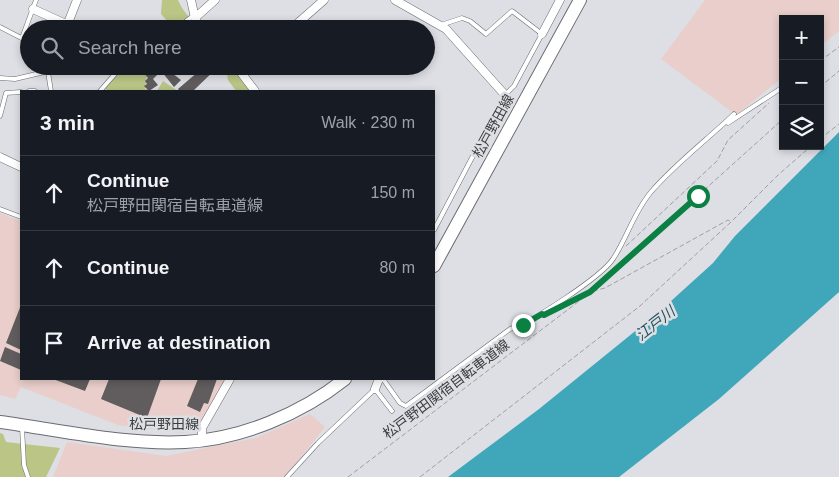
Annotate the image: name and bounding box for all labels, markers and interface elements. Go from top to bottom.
map controls [779,15,824,150]
button: + [779,15,824,60]
search box [20,20,435,75]
icon: search [38,34,66,62]
text: Search here [78,37,182,58]
button: − [779,60,824,105]
street label: 松戸野田線 [469,92,517,160]
button: layers [779,105,824,150]
text: 3 min [40,111,95,134]
text: Walk · 230 m [321,114,415,131]
text: Continue [87,170,169,191]
icon: ahead [40,179,68,207]
text: 150 m [371,184,415,201]
route start [687,185,710,208]
text: 松戸野田関宿自転車道線 [87,197,263,214]
icon: ahead [40,254,68,282]
text: Continue [87,257,169,278]
text: 80 m [379,259,415,276]
water label: 江戸川 [632,301,680,344]
route end [512,314,535,337]
icon: arrive [40,329,68,357]
text: Arrive at destination [87,332,271,353]
street label: 松戸野田関宿自転車道線 [380,336,512,442]
street label: 松戸野田線 [129,416,199,432]

